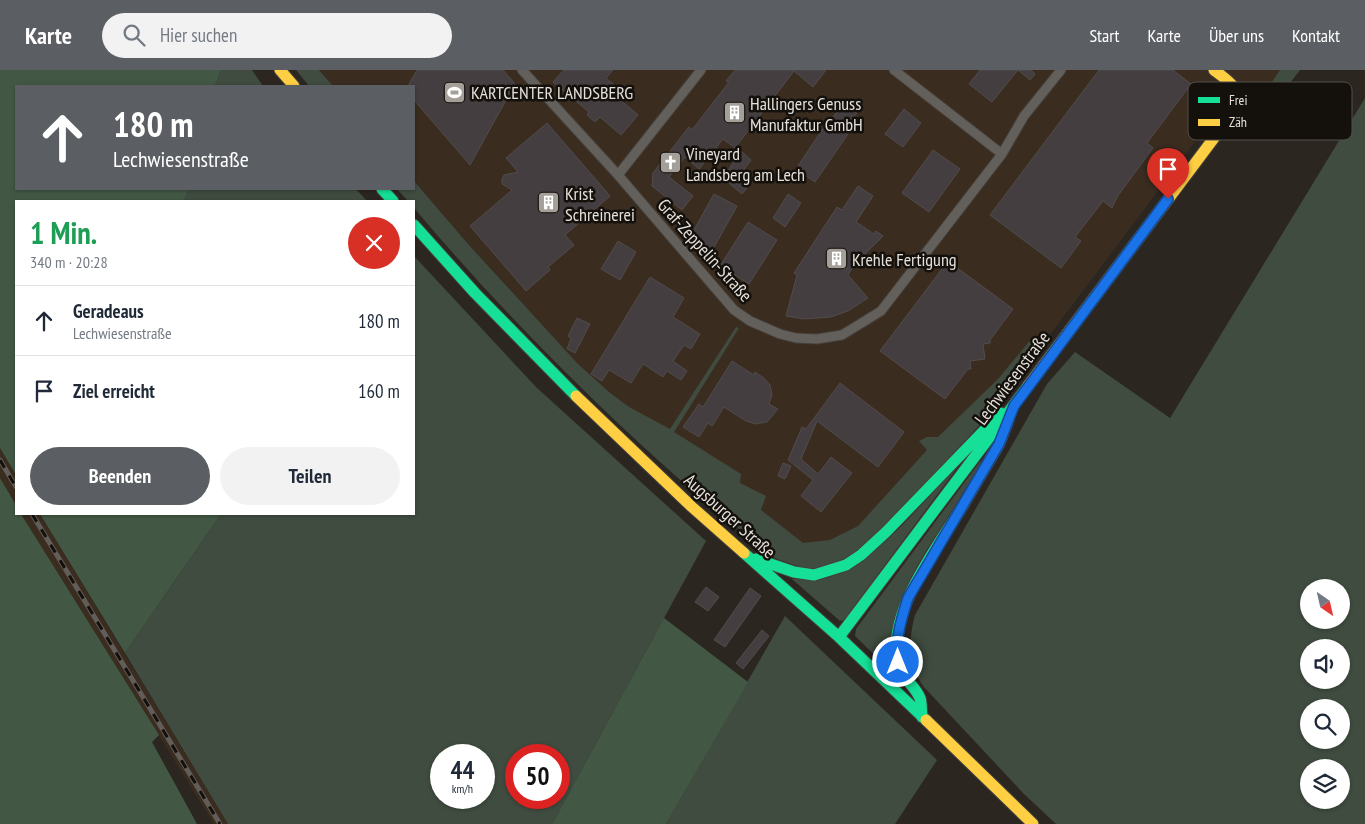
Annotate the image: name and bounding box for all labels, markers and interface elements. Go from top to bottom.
search box [102,13,452,58]
text: Karte [25,20,72,51]
icon: search [120,21,148,49]
text: Hier suchen [160,23,237,47]
text: Start [1089,24,1120,47]
text: Karte [1148,24,1181,47]
text: Über uns [1209,24,1264,47]
text: Kontakt [1292,24,1340,47]
sports icon: KARTCENTER LANDSBERG [443,80,467,104]
place label: KARTCENTER LANDSBERG [471,81,633,104]
legend [1188,82,1352,140]
text: Frei [1229,91,1247,109]
place label: Hallingers Genuss Manufaktur GmbH [750,92,863,136]
text: 180 m [113,101,194,147]
building icon: Hallingers Genuss Manufaktur GmbH [722,101,746,125]
icon: ahead [30,105,95,170]
text: Zäh [1229,113,1247,131]
place label: Vineyard Landsberg am Lech [685,142,805,186]
text: Lechwiesenstraße [113,145,249,173]
pin [1147,148,1189,199]
church icon: Vineyard Landsberg am Lech [658,151,682,175]
icon: arrive [1154,155,1182,183]
place label: Krist Schreinerei [565,182,635,226]
building icon: Krist Schreinerei [537,191,561,215]
street label: Graf-Zeppelin-Straße [653,194,757,306]
text: 1 Min. [30,213,97,252]
button: close [348,217,400,269]
building icon: Krehle Fertigung [824,247,848,271]
place label: Krehle Fertigung [852,248,957,271]
text: 340 m · 20:28 [30,252,108,272]
text: Geradeaus [73,299,144,323]
icon: ahead [30,307,58,335]
text: 180 m [358,309,400,333]
text: Lechwiesenstraße [73,323,172,343]
street label: Lechwiesenstraße [969,327,1055,429]
icon: arrive [30,377,58,405]
text: Ziel erreicht [73,379,155,403]
text: 160 m [358,379,400,403]
button: Beenden [30,447,210,505]
button: Teilen [220,447,400,505]
street label: Augsburger Straße [679,469,781,563]
north arrow [1300,579,1350,629]
map controls [1300,579,1350,809]
position arrow [871,635,923,687]
button: sound [1300,639,1350,689]
button: search [1300,699,1350,749]
speed limit sign: 50 [505,744,570,809]
text: 44 [451,754,474,786]
button: layers [1300,759,1350,809]
text: km/h [452,781,473,796]

